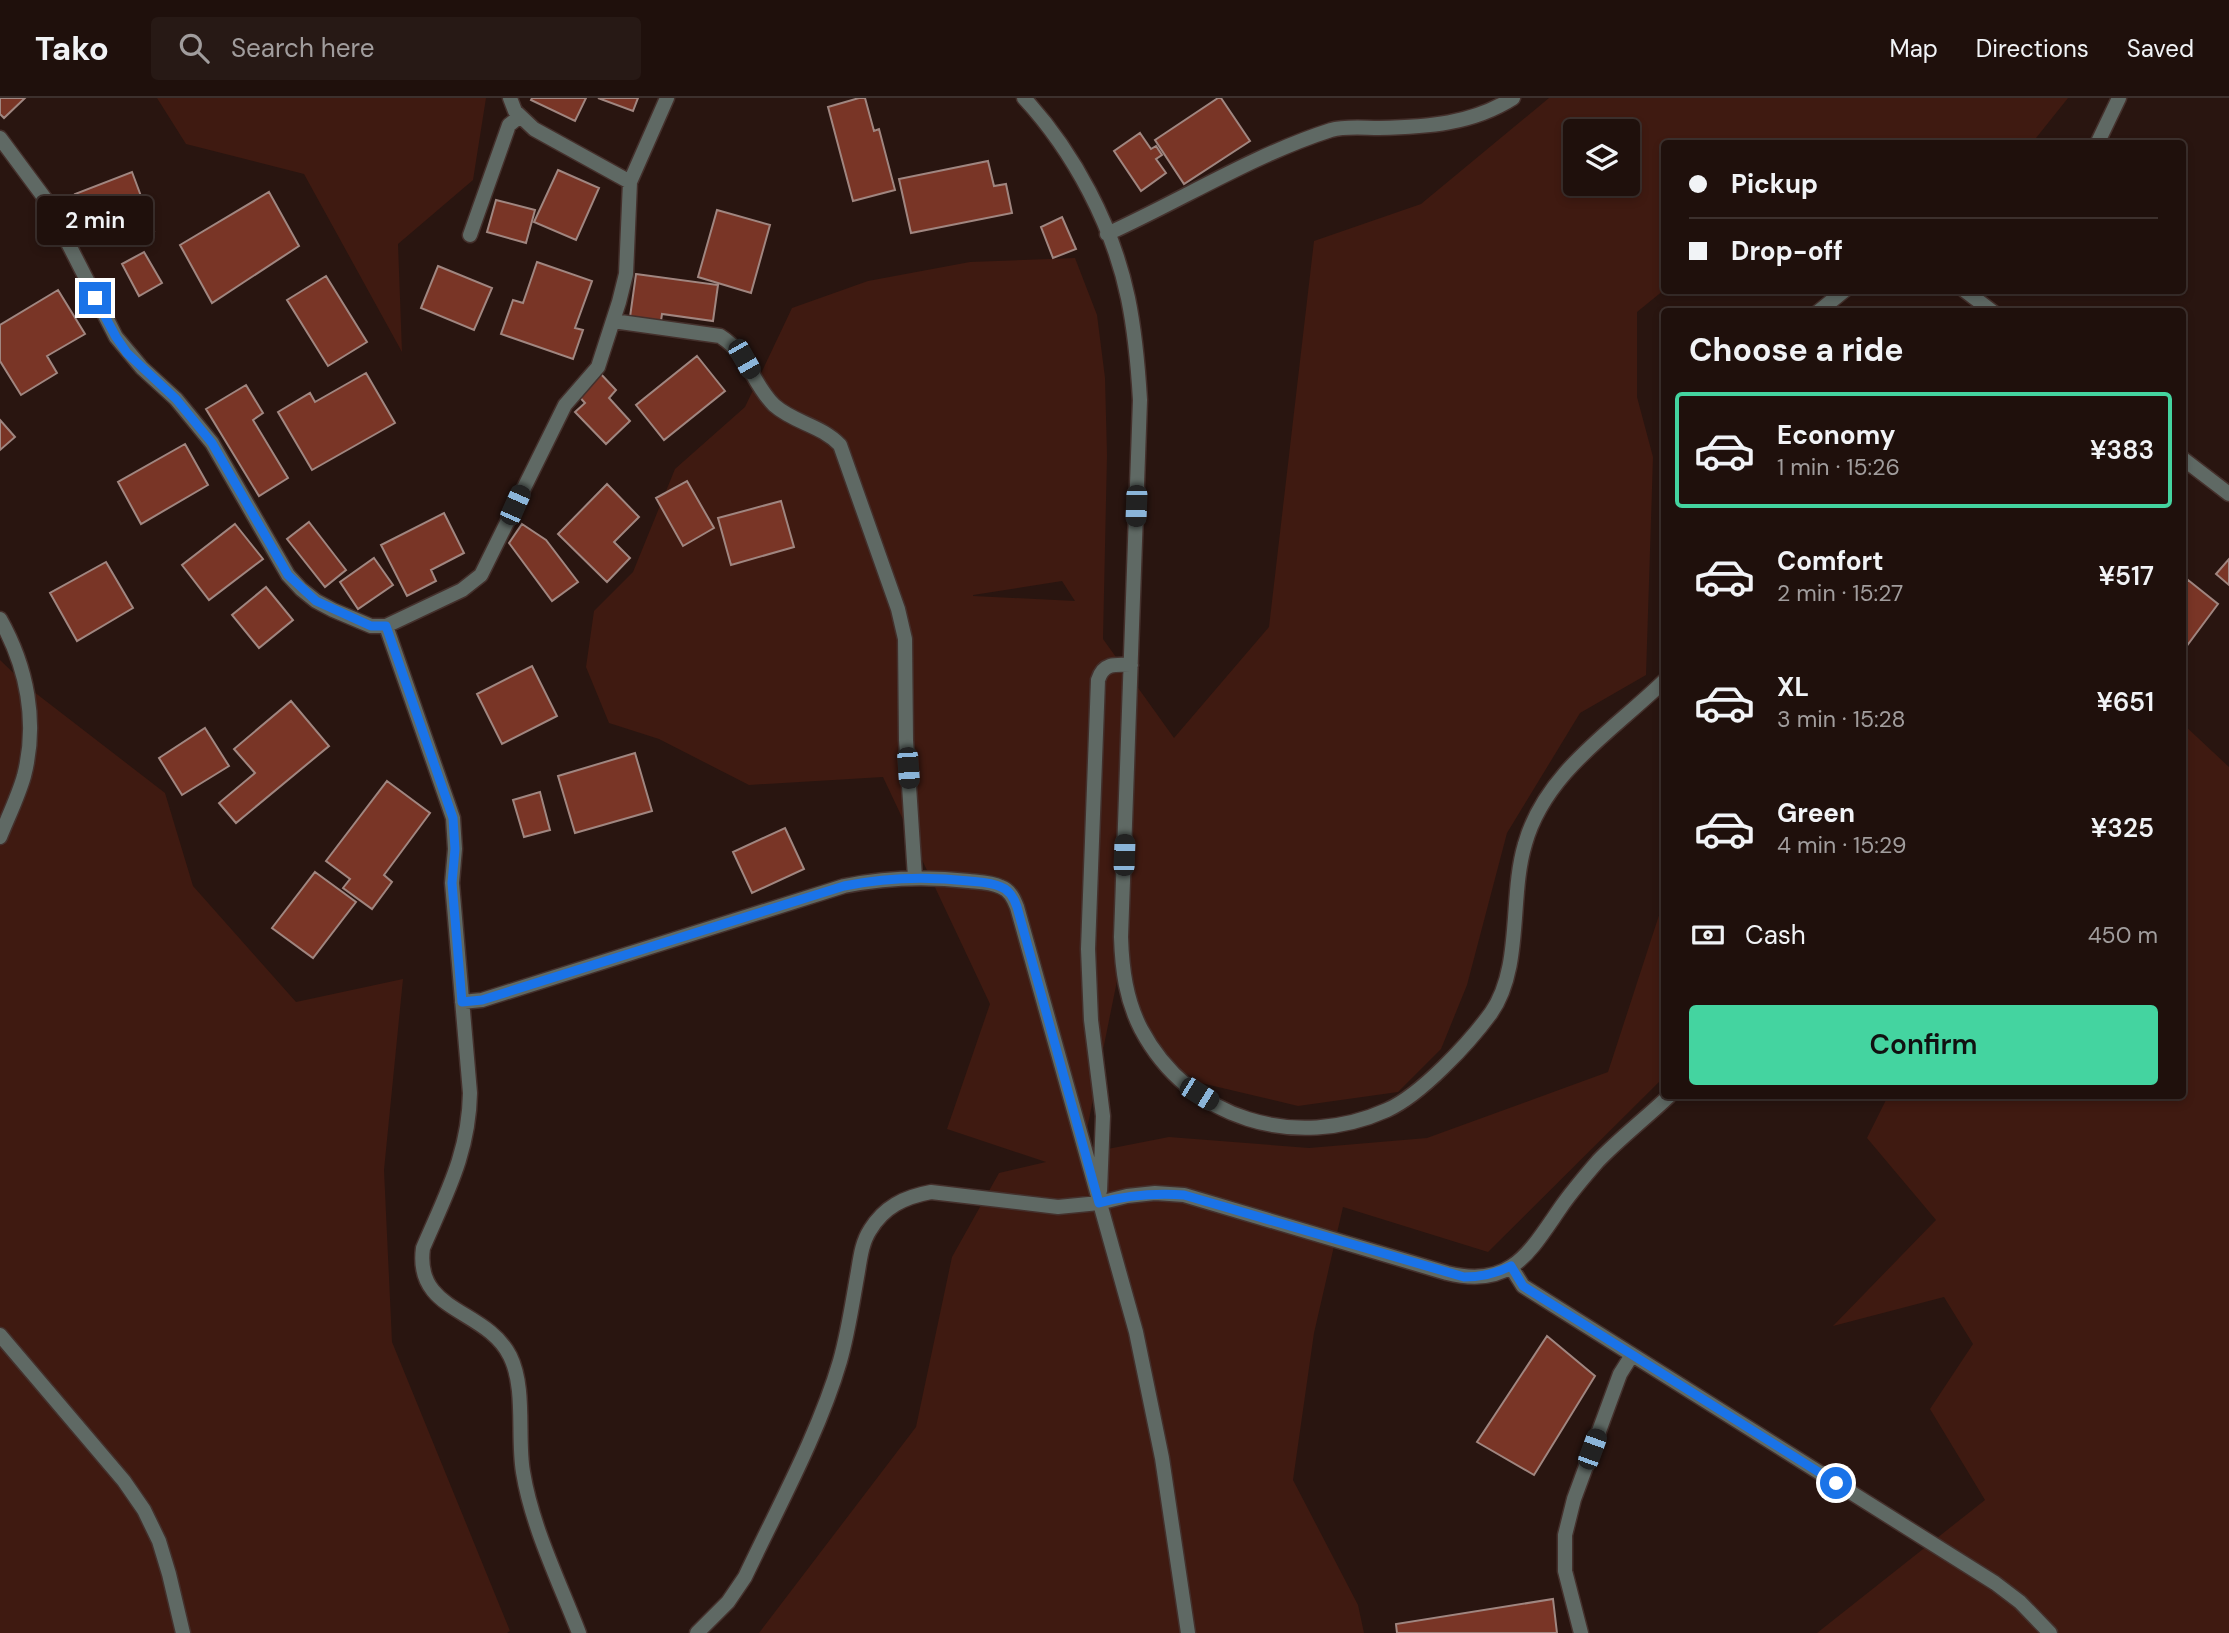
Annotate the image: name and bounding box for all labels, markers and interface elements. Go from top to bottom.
search box [151,17,641,80]
text: Tako [35,27,109,70]
icon: search [175,29,213,67]
text: Search here [231,31,374,65]
text: Map [1890,33,1938,64]
text: Directions [1976,33,2089,64]
text: Saved [2127,33,2194,64]
map controls [1563,119,1640,196]
button: layers [1563,119,1640,196]
text: Pickup [1731,167,1818,201]
callout: 2 min [37,197,153,246]
text: 2 min [65,205,125,235]
text: Drop-off [1731,234,1843,268]
route end [79,282,111,314]
text: Choose a ride [1689,329,1904,371]
car [725,336,764,382]
text: Economy [1777,418,1895,452]
icon: car [1693,419,1756,482]
text: ¥383 [2090,433,2154,467]
text: 1 min · 15:26 [1777,452,1900,482]
car [497,482,534,528]
car [1125,485,1148,527]
text: Comfort [1777,544,1883,578]
icon: car [1693,545,1756,608]
text: ¥517 [2098,559,2154,593]
text: 2 min · 15:27 [1777,578,1903,608]
text: XL [1777,670,1809,704]
icon: car [1693,671,1756,734]
text: ¥651 [2096,685,2154,719]
text: 3 min · 15:28 [1777,704,1905,734]
car [897,746,920,790]
text: Green [1777,796,1855,830]
icon: car [1693,797,1756,860]
text: ¥325 [2091,811,2154,845]
text: 4 min · 15:29 [1777,830,1906,860]
car [1113,834,1136,876]
icon: cash [1689,916,1727,954]
text: Cash [1745,918,1806,952]
text: 450 m [2088,920,2158,950]
button: Confirm [1689,1005,2158,1085]
car [1176,1074,1223,1114]
car [1575,1426,1610,1472]
route start [1820,1467,1852,1499]

